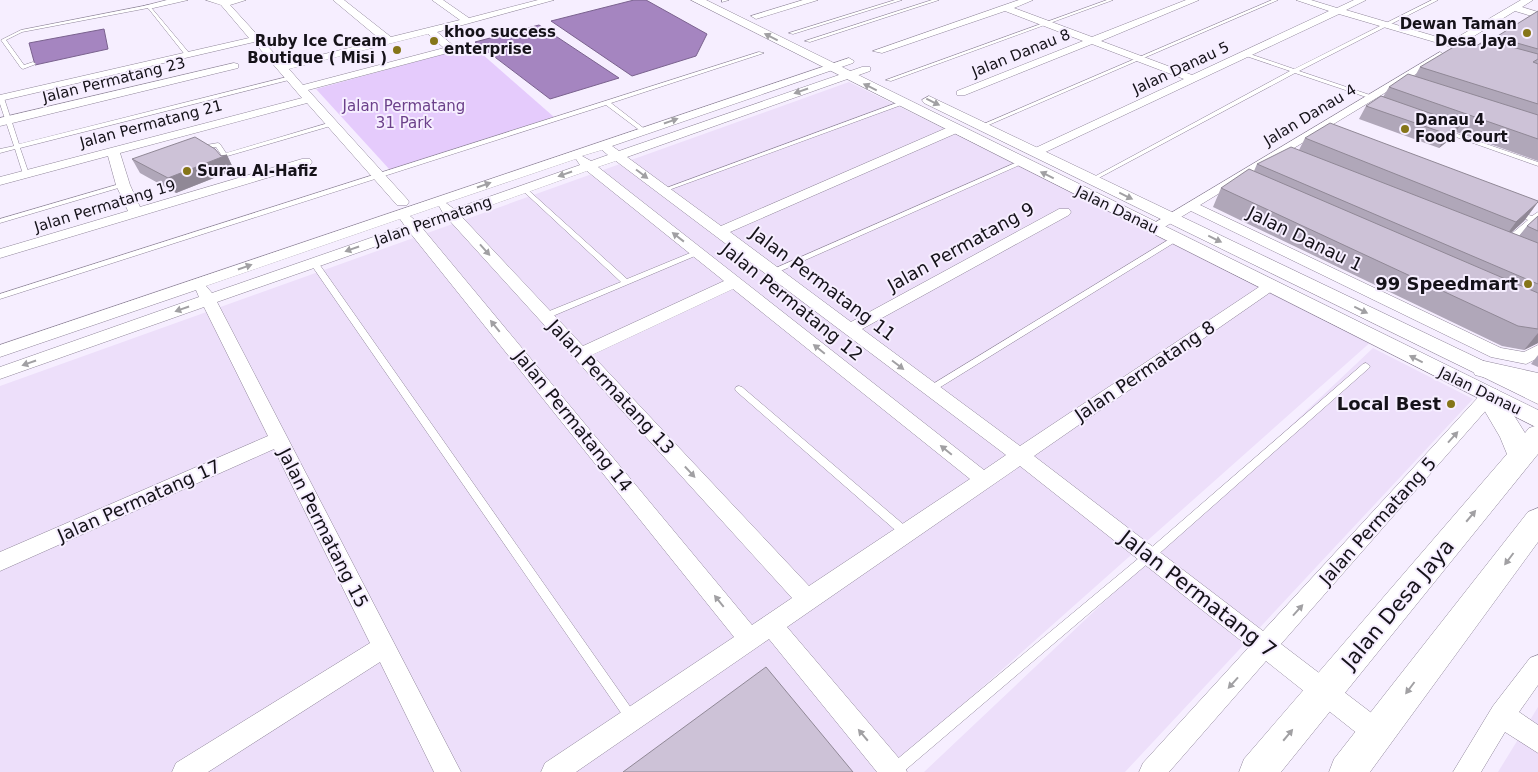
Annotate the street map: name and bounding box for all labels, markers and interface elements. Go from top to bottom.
place label: Dewan Taman Desa Jaya [1400,15,1517,50]
place label: khoo success enterprise [444,23,556,58]
street label: Jalan Danau 8 [968,25,1073,81]
marker: Dewan Taman Desa Jaya [1521,27,1533,39]
place label: Ruby Ice Cream Boutique ( Misi ) [247,32,387,67]
one-way arrow [764,33,778,41]
marker: khoo success enterprise [428,35,440,47]
street label: Jalan Danau 5 [1129,38,1232,99]
marker: Ruby Ice Cream Boutique ( Misi ) [391,44,403,56]
street label: Jalan Permatang 23 [40,54,187,107]
street label: Jalan Danau 4 [1260,80,1359,150]
one-way arrow [863,83,878,91]
one-way arrow [793,88,808,96]
street label: Jalan Permatang 21 [77,96,224,152]
park label: Jalan Permatang 31 Park [342,97,465,132]
one-way arrow [926,98,940,106]
place label: Danau 4 Food Court [1415,111,1508,146]
one-way arrow [664,117,679,125]
marker: Danau 4 Food Court [1399,123,1411,135]
place label: Surau Al-Hafiz [197,162,318,180]
marker: Surau Al-Hafiz [181,165,193,177]
one-way arrow [635,169,649,179]
one-way arrow [558,171,573,179]
one-way arrow [1040,171,1054,179]
street label: Jalan Permatang 19 [31,176,178,236]
one-way arrow [477,181,492,189]
street label: Jalan Danau [1072,182,1161,238]
street label: Jalan Permatang [371,192,494,250]
one-way arrow [1119,192,1133,200]
street label: Jalan Permatang 9 [883,197,1038,296]
street label: Jalan Danau 1 [1243,201,1366,275]
street label: Jalan Permatang 11 [746,222,900,345]
one-way arrow [672,231,685,242]
one-way arrow [1208,235,1222,243]
street label: Jalan Permatang 12 [717,237,867,365]
one-way arrow [479,244,491,256]
one-way arrow [344,246,359,254]
one-way arrow [238,263,253,271]
place label: 99 Speedmart [1375,273,1518,294]
marker: 99 Speedmart [1522,278,1534,290]
one-way arrow [174,305,189,313]
one-way arrow [1354,306,1368,314]
street label: Jalan Permatang 13 [543,314,679,458]
street label: Jalan Permatang 8 [1070,316,1219,426]
one-way arrow [489,320,500,333]
one-way arrow [812,344,826,354]
street label: Jalan Permatang 14 [509,345,637,496]
one-way arrow [1409,355,1423,363]
one-way arrow [21,359,36,367]
one-way arrow [891,360,905,370]
street label: Jalan Danau [1435,363,1524,419]
place label: Local Best [1337,393,1441,414]
marker: Local Best [1445,398,1457,410]
one-way arrow [1447,431,1459,443]
street label: Jalan Permatang 15 [274,444,373,611]
one-way arrow [940,445,953,456]
street label: Jalan Permatang 5 [1314,453,1440,590]
street label: Jalan Permatang 17 [53,455,223,546]
one-way arrow [684,466,696,478]
one-way arrow [1465,510,1476,522]
street label: Jalan Permatang 7 [1113,524,1281,663]
street label: Jalan Desa Jaya [1336,534,1459,675]
one-way arrow [1503,552,1514,565]
one-way arrow [714,595,725,608]
one-way arrow [1293,604,1304,617]
one-way arrow [1227,676,1239,688]
one-way arrow [1405,681,1416,694]
one-way arrow [1283,728,1294,741]
one-way arrow [857,729,869,741]

